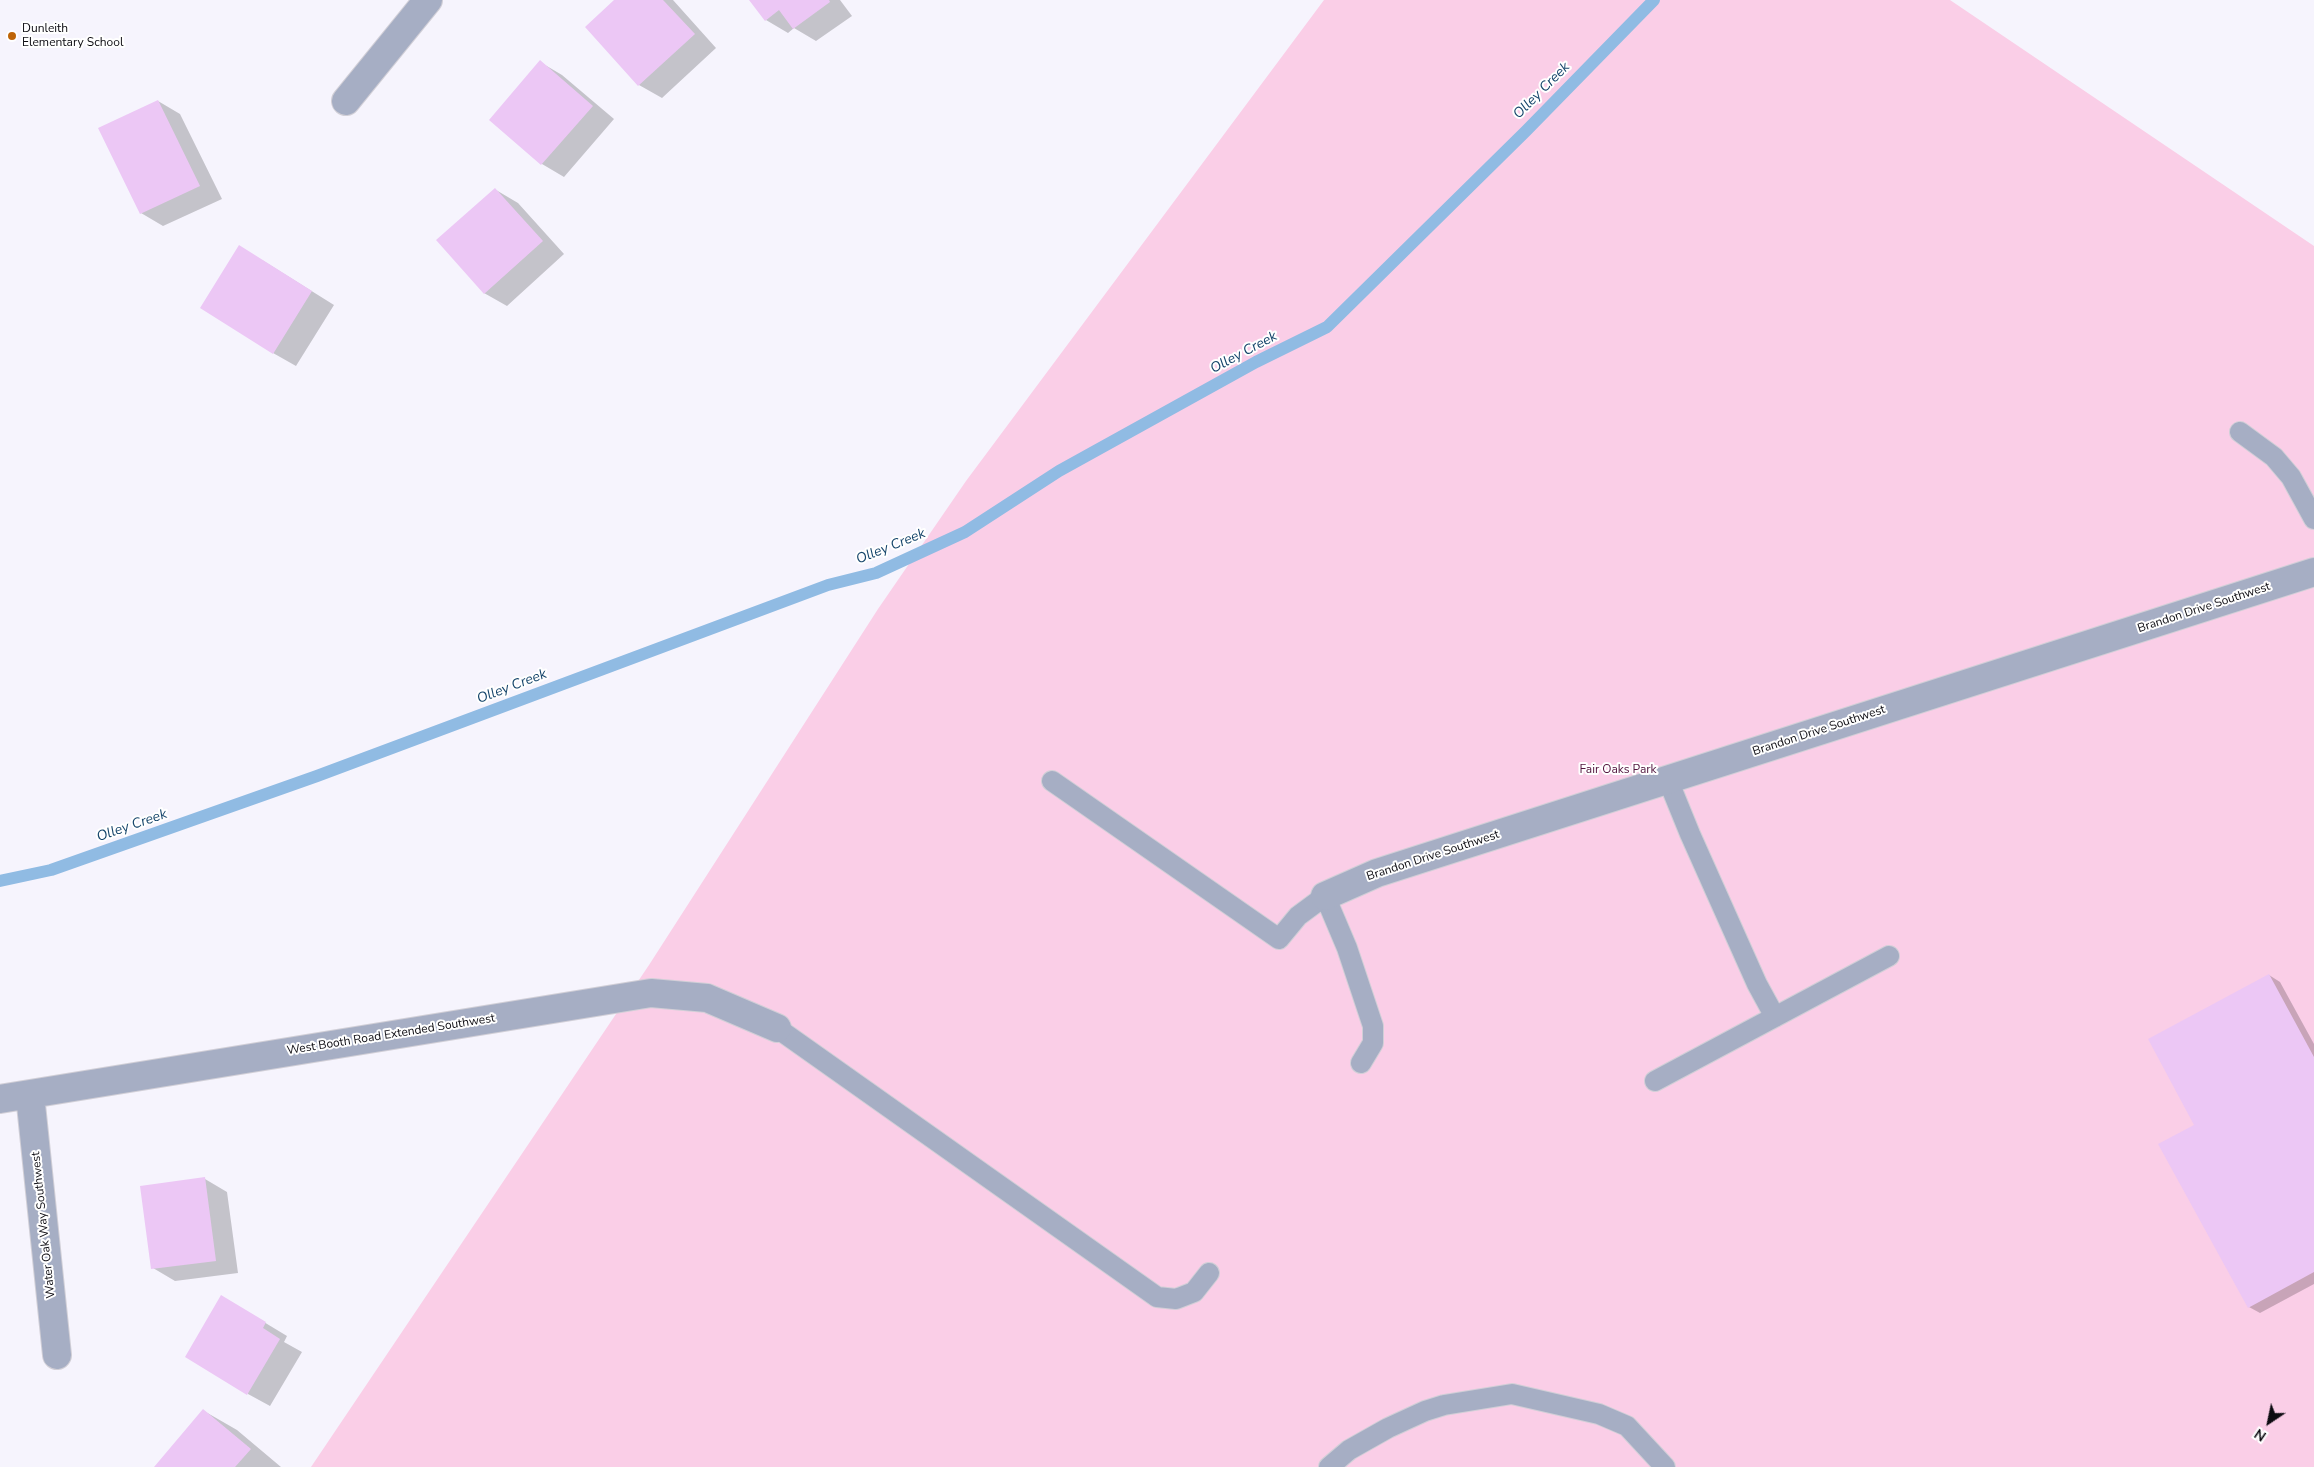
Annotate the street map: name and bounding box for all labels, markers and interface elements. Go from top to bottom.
place label: Dunleith Elementary School [22,22,123,50]
marker: Dunleith Elementary School [6,30,18,42]
water label: Olley Creek [1510,59,1574,123]
water label: Olley Creek [1208,328,1280,378]
water label: Olley Creek [854,525,928,569]
street label: Brandon Drive Southwest [2136,580,2272,636]
water label: Olley Creek [475,666,549,708]
street label: Brandon Drive Southwest [1751,703,1887,759]
park label: Fair Oaks Park [1579,763,1657,777]
water label: Olley Creek [95,806,169,846]
street label: Brandon Drive Southwest [1365,828,1501,884]
street label: West Booth Road Extended Southwest [286,1011,496,1059]
street label: Water Oak Way Southwest [29,1151,59,1299]
north arrow [2244,1397,2294,1447]
text: N [2251,1424,2270,1446]

